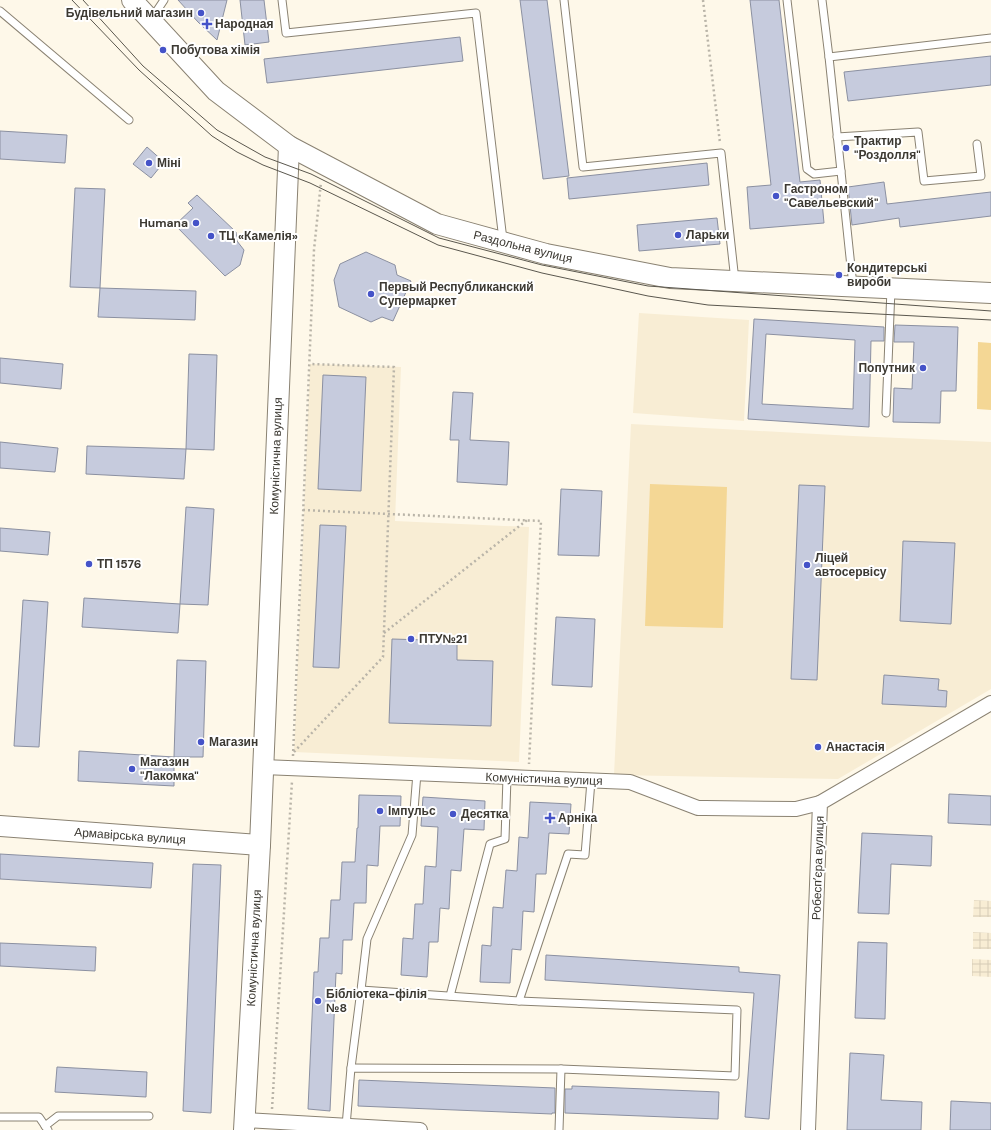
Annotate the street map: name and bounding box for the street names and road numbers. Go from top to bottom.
street label: Раздольна вулиця [472,227,574,267]
street label: Комуністична вулиця [266,397,286,515]
street label: Комуністична вулиця [485,769,603,789]
street label: Робесп’єра вулиця [808,816,828,920]
street label: Армавірська вулиця [74,824,186,848]
street label: Комуністична вулиця [243,889,265,1007]

